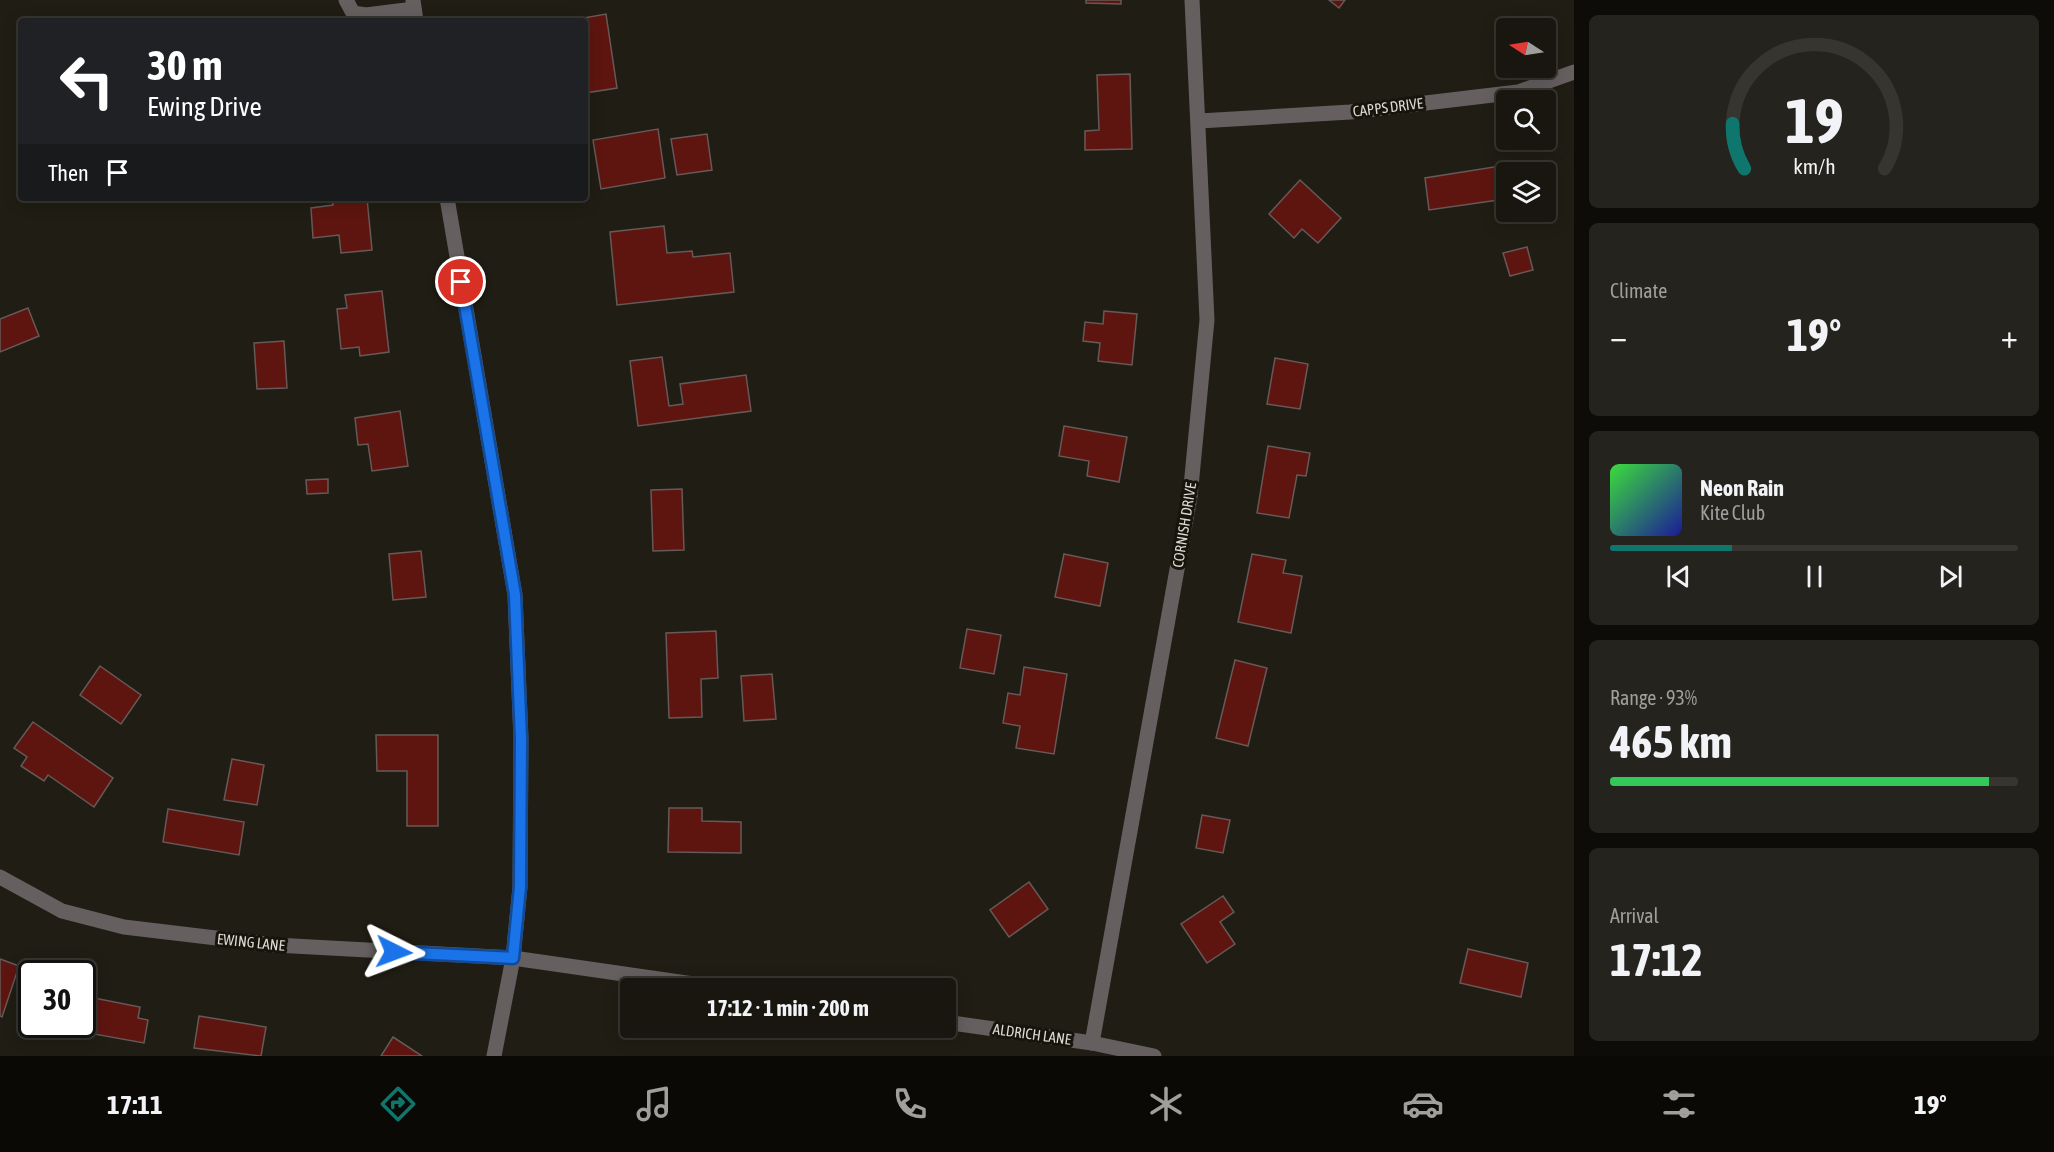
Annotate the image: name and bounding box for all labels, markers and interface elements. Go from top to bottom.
north arrow [1496,18,1556,78]
map controls [1496,18,1556,222]
text: 30 m [147,41,222,89]
icon: left [48,42,126,120]
text: 19 [1785,85,1843,156]
button: search [1496,90,1556,150]
text: Ewing Drive [147,91,262,122]
street label: CAPPS DRIVE [1352,94,1425,120]
text: km/h [1793,154,1835,179]
icon: arrive [101,156,134,189]
text: Then [48,160,89,186]
button: layers [1496,162,1556,222]
pin [435,256,486,307]
icon: arrive [444,265,477,298]
text: Climate [1610,279,1667,302]
text: 19° [1787,309,1841,361]
text: − [1610,317,1627,355]
text: + [2001,317,2018,355]
text: Neon Rain [1700,475,1784,501]
street label: CORNISH DRIVE [1169,481,1199,569]
text: Kite Club [1700,501,1765,524]
icon: previous [1662,560,1695,593]
icon: pause [1798,560,1831,593]
icon: next [1934,560,1967,593]
text: Range · 93% [1610,686,1697,709]
text: 465 km [1610,716,1732,768]
text: Arrival [1610,904,1659,927]
position arrow [362,920,426,984]
street label: EWING LANE [216,930,286,954]
text: 17:12 [1610,934,1703,986]
speed limit sign: 30 [18,960,96,1038]
text: 17:12 · 1 min · 200 m [707,995,869,1021]
street label: ALDRICH LANE [992,1020,1073,1048]
icon: directions [377,1083,419,1125]
icon: music [633,1083,675,1125]
icon: phone [889,1083,931,1125]
icon: climate [1145,1083,1187,1125]
icon: car [1402,1083,1444,1125]
icon: filters [1658,1083,1700,1125]
text: 17:11 [107,1089,163,1120]
text: 19° [1914,1089,1947,1120]

